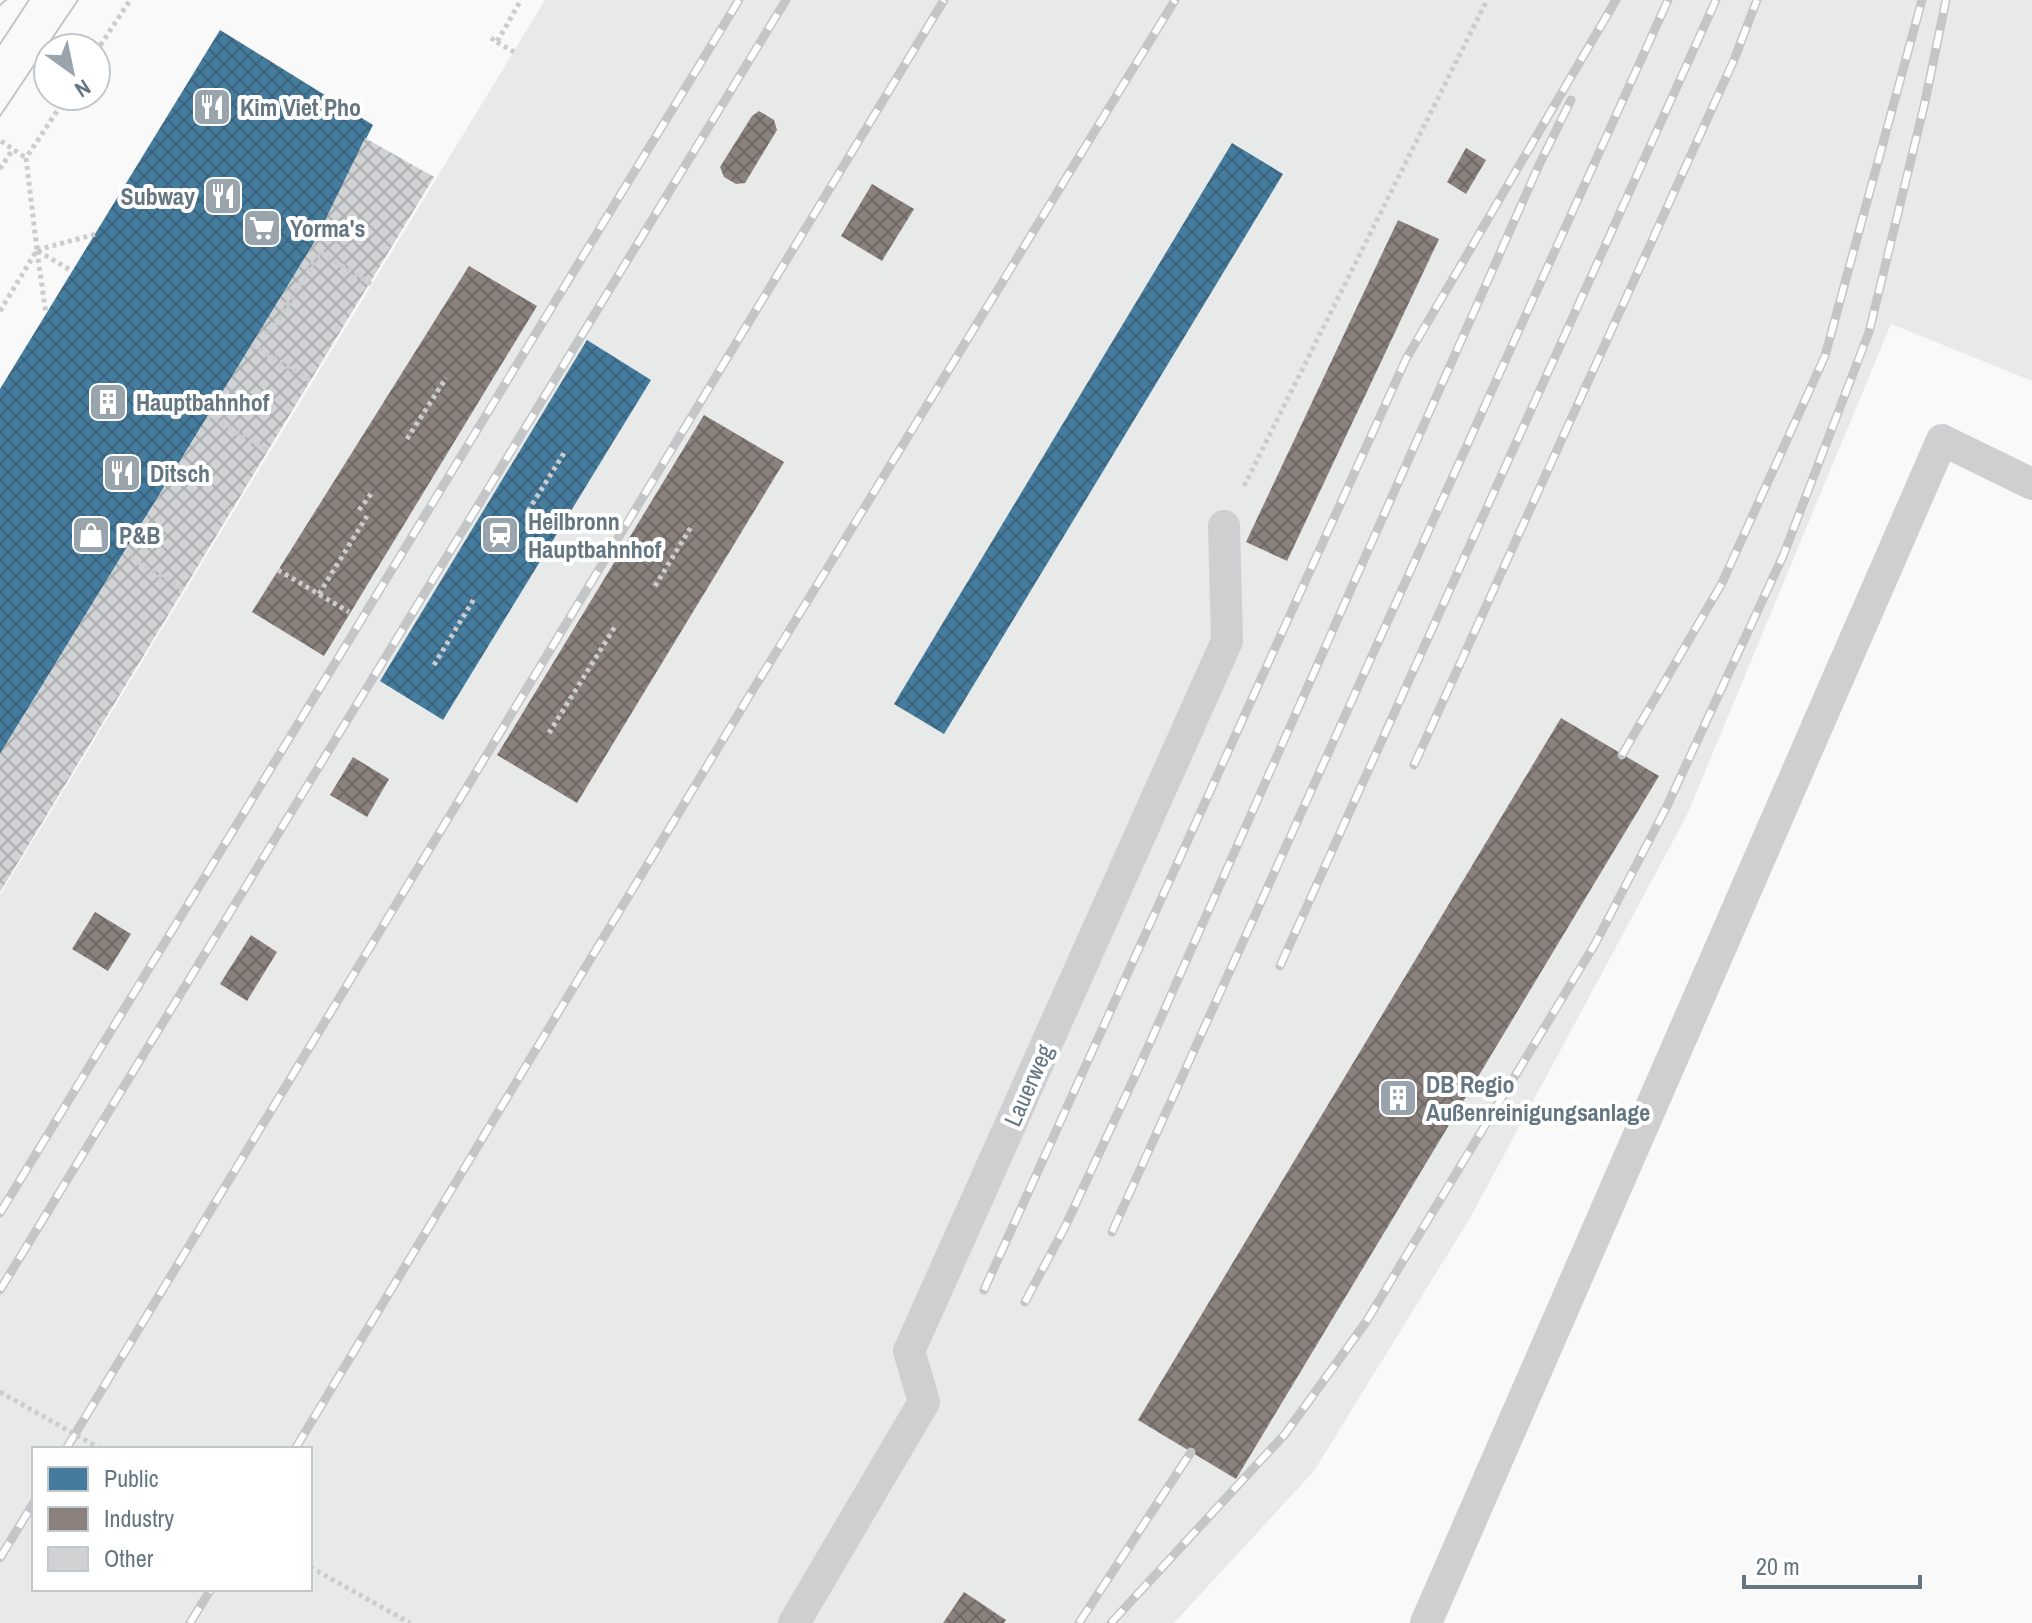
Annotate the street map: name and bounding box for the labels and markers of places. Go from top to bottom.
restaurant icon: Kim Viet Pho [191,86,233,128]
place label: Kim Viet Pho [240,91,361,123]
restaurant icon: Subway [202,175,244,217]
place label: Subway [121,180,195,212]
supermarket icon: Yorma's [241,207,283,249]
place label: Yorma's [290,212,365,244]
building icon: Hauptbahnhof [87,381,129,423]
place label: Hauptbahnhof [136,386,270,418]
restaurant icon: Ditsch [101,452,143,494]
place label: Ditsch [150,457,210,489]
place label: Heilbronn Hauptbahnhof [528,505,662,565]
shop icon: P&B [70,514,112,556]
station icon: Heilbronn Hauptbahnhof [479,514,521,556]
place label: P&B [119,519,161,551]
place label: DB Regio Außenreinigungsanlage [1426,1068,1650,1128]
building icon: DB Regio Außenreinigungsanlage [1377,1077,1419,1119]

